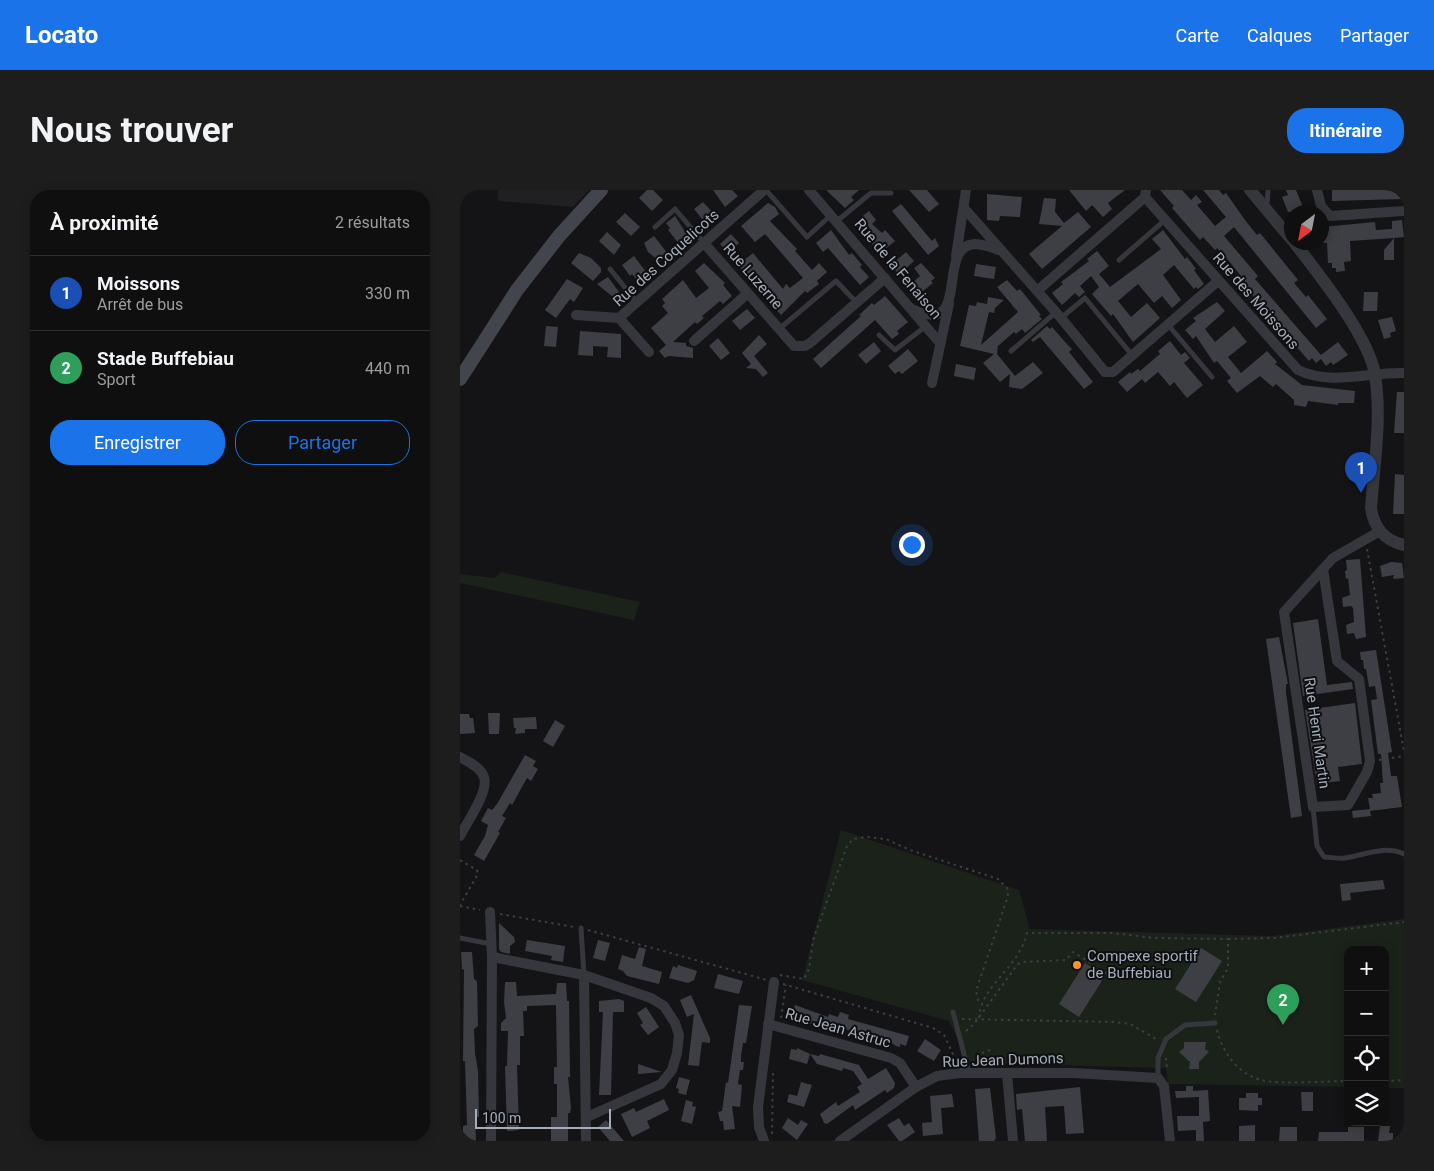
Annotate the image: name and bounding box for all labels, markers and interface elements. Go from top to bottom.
text: Locato [25,21,98,49]
text: Carte [1176,25,1219,46]
text: Calques [1247,25,1312,46]
text: Partager [1340,25,1409,46]
button: Itinéraire [1287,108,1404,153]
text: Nous trouver [30,110,233,151]
north arrow [1284,205,1329,250]
street label: Rue des Coquelicots [609,206,723,310]
text: À proximité [50,211,159,235]
text: 2 résultats [335,213,410,232]
street label: Rue de la Fenaison [851,215,945,323]
street label: Rue Luzerne [719,239,787,313]
street label: Rue des Moissons [1209,249,1303,353]
text: Moissons [97,272,180,295]
text: 1 [61,284,71,303]
text: 330 m [365,284,410,303]
text: Arrêt de bus [97,295,183,314]
text: Stade Buffebiau [97,347,234,370]
text: 2 [61,359,71,378]
text: 440 m [365,359,410,378]
text: Sport [97,370,136,389]
button: Enregistrer [50,420,225,465]
button: Partager [235,420,410,465]
pin: 1 [1345,452,1377,493]
your location [899,532,925,558]
street label: Rue Henri Martin [1300,676,1334,790]
map controls [1344,946,1389,1126]
button: + [1344,946,1389,991]
place label: Compexe sportif de Buffebiau [1087,947,1199,982]
marker: Compexe sportif de Buffebiau [1071,959,1083,971]
pin: 2 [1267,984,1299,1025]
button: − [1344,991,1389,1036]
street label: Rue Jean Astruc [783,1004,893,1052]
button: locate [1344,1036,1389,1081]
street label: Rue Jean Dumons [942,1049,1064,1071]
button: layers [1344,1081,1389,1126]
scale bar [475,1106,611,1129]
text: 100 m [482,1110,521,1126]

